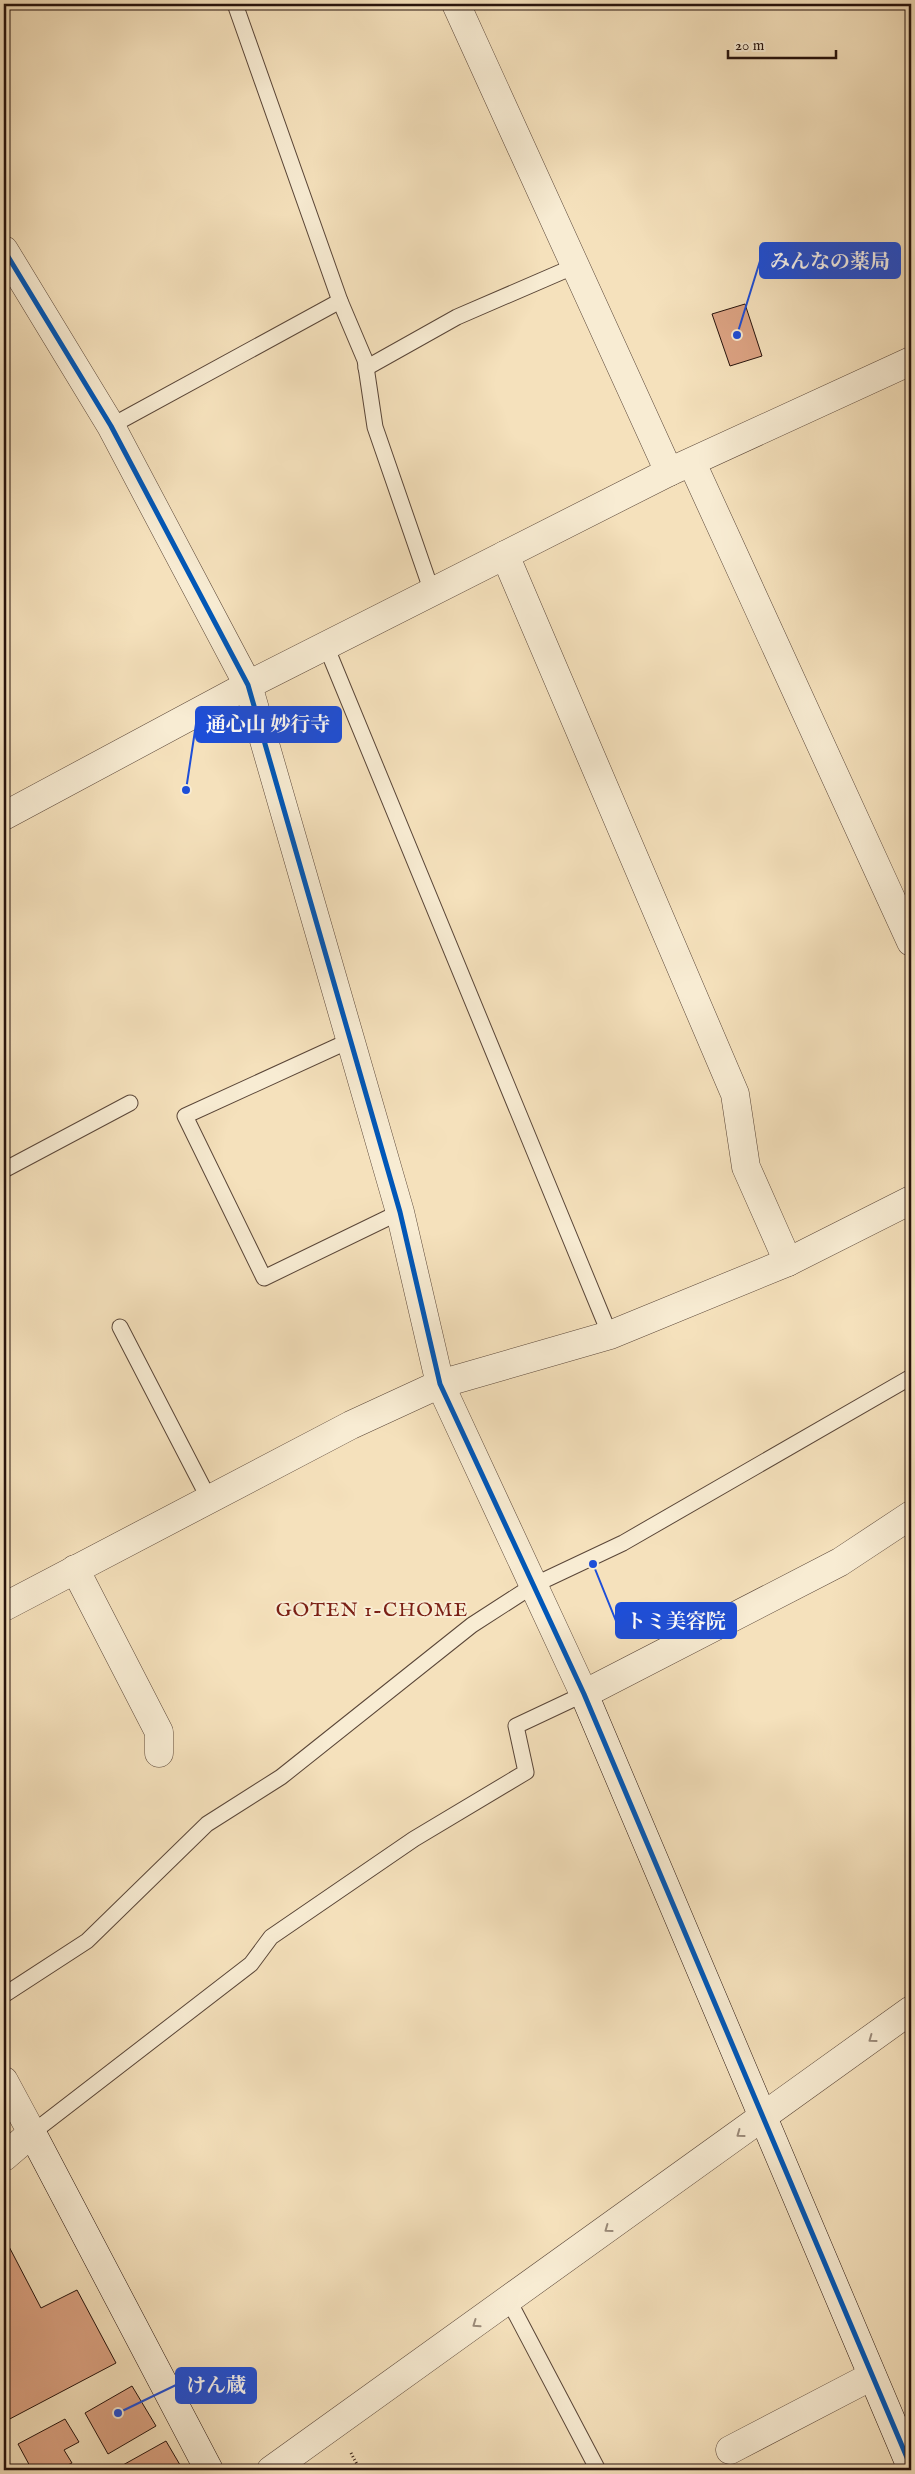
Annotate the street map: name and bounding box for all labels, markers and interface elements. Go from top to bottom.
scale bar [728,28,835,60]
text: 20 m [735,36,765,55]
callout: みんなの薬局 [760,243,900,278]
text: みんなの薬局 [770,250,890,275]
callout: 通心山 妙行寺 [196,707,341,742]
text: 通心山 妙行寺 [206,713,330,738]
district label: GOTEN 1-CHOME [276,1598,468,1623]
callout: トミ美容院 [616,1603,736,1638]
text: トミ美容院 [626,1610,726,1635]
one-way arrow [868,2033,878,2042]
one-way arrow [737,2128,746,2136]
one-way arrow [604,2223,614,2232]
one-way arrow [472,2318,482,2327]
callout: けん蔵 [176,2368,256,2403]
text: けん蔵 [186,2374,246,2399]

